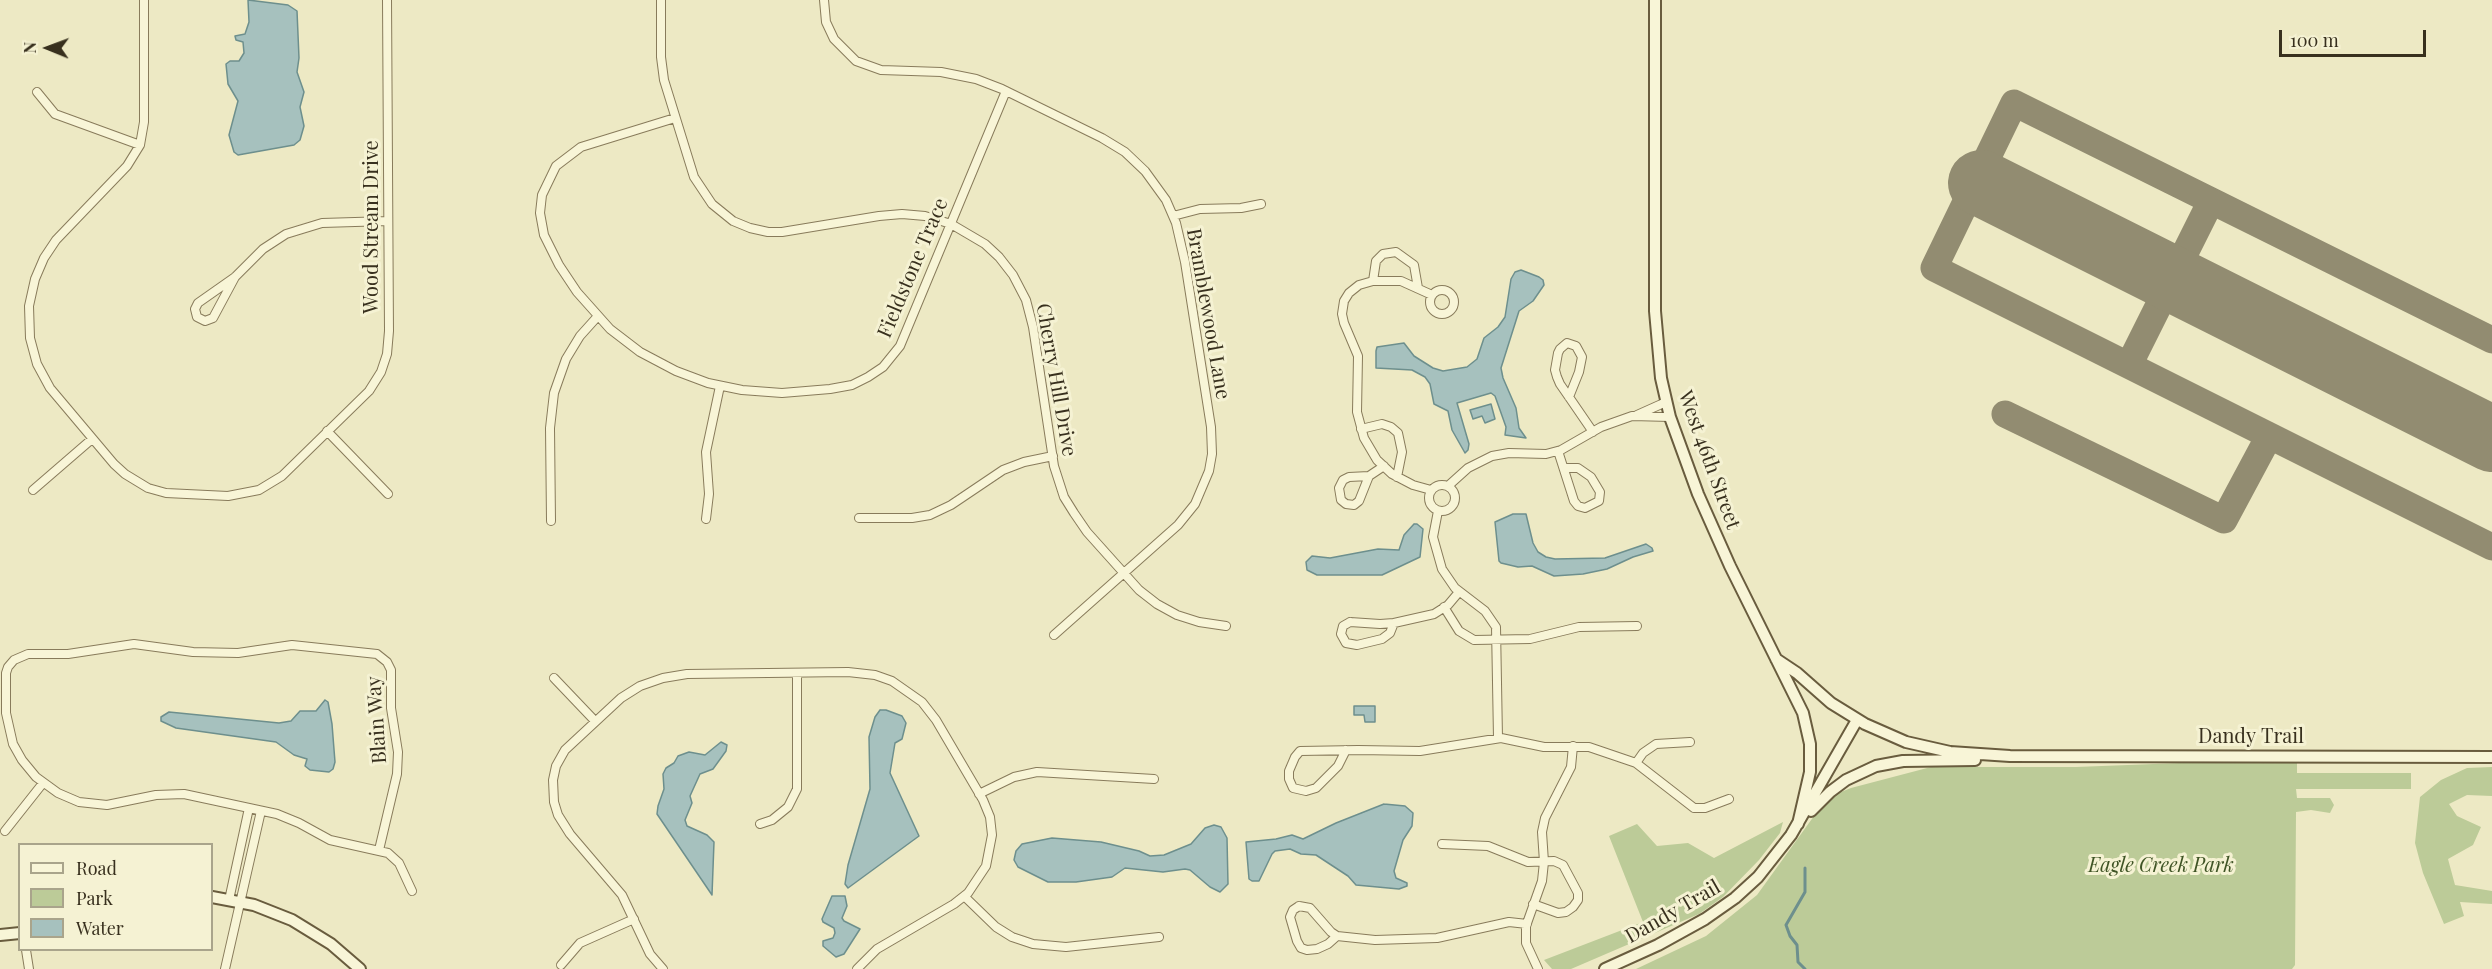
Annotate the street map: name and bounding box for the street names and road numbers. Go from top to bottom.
street label: Wood Stream Drive [360,140,384,314]
street label: Fieldstone Trace [873,194,953,342]
street label: Bramblewood Lane [1181,227,1235,401]
street label: Cherry Hill Drive [1031,302,1081,458]
street label: West 46th Street [1673,387,1745,533]
street label: Blain Way [362,675,392,765]
street label: Dandy Trail [2198,725,2304,749]
street label: Dandy Trail [1621,875,1725,949]

